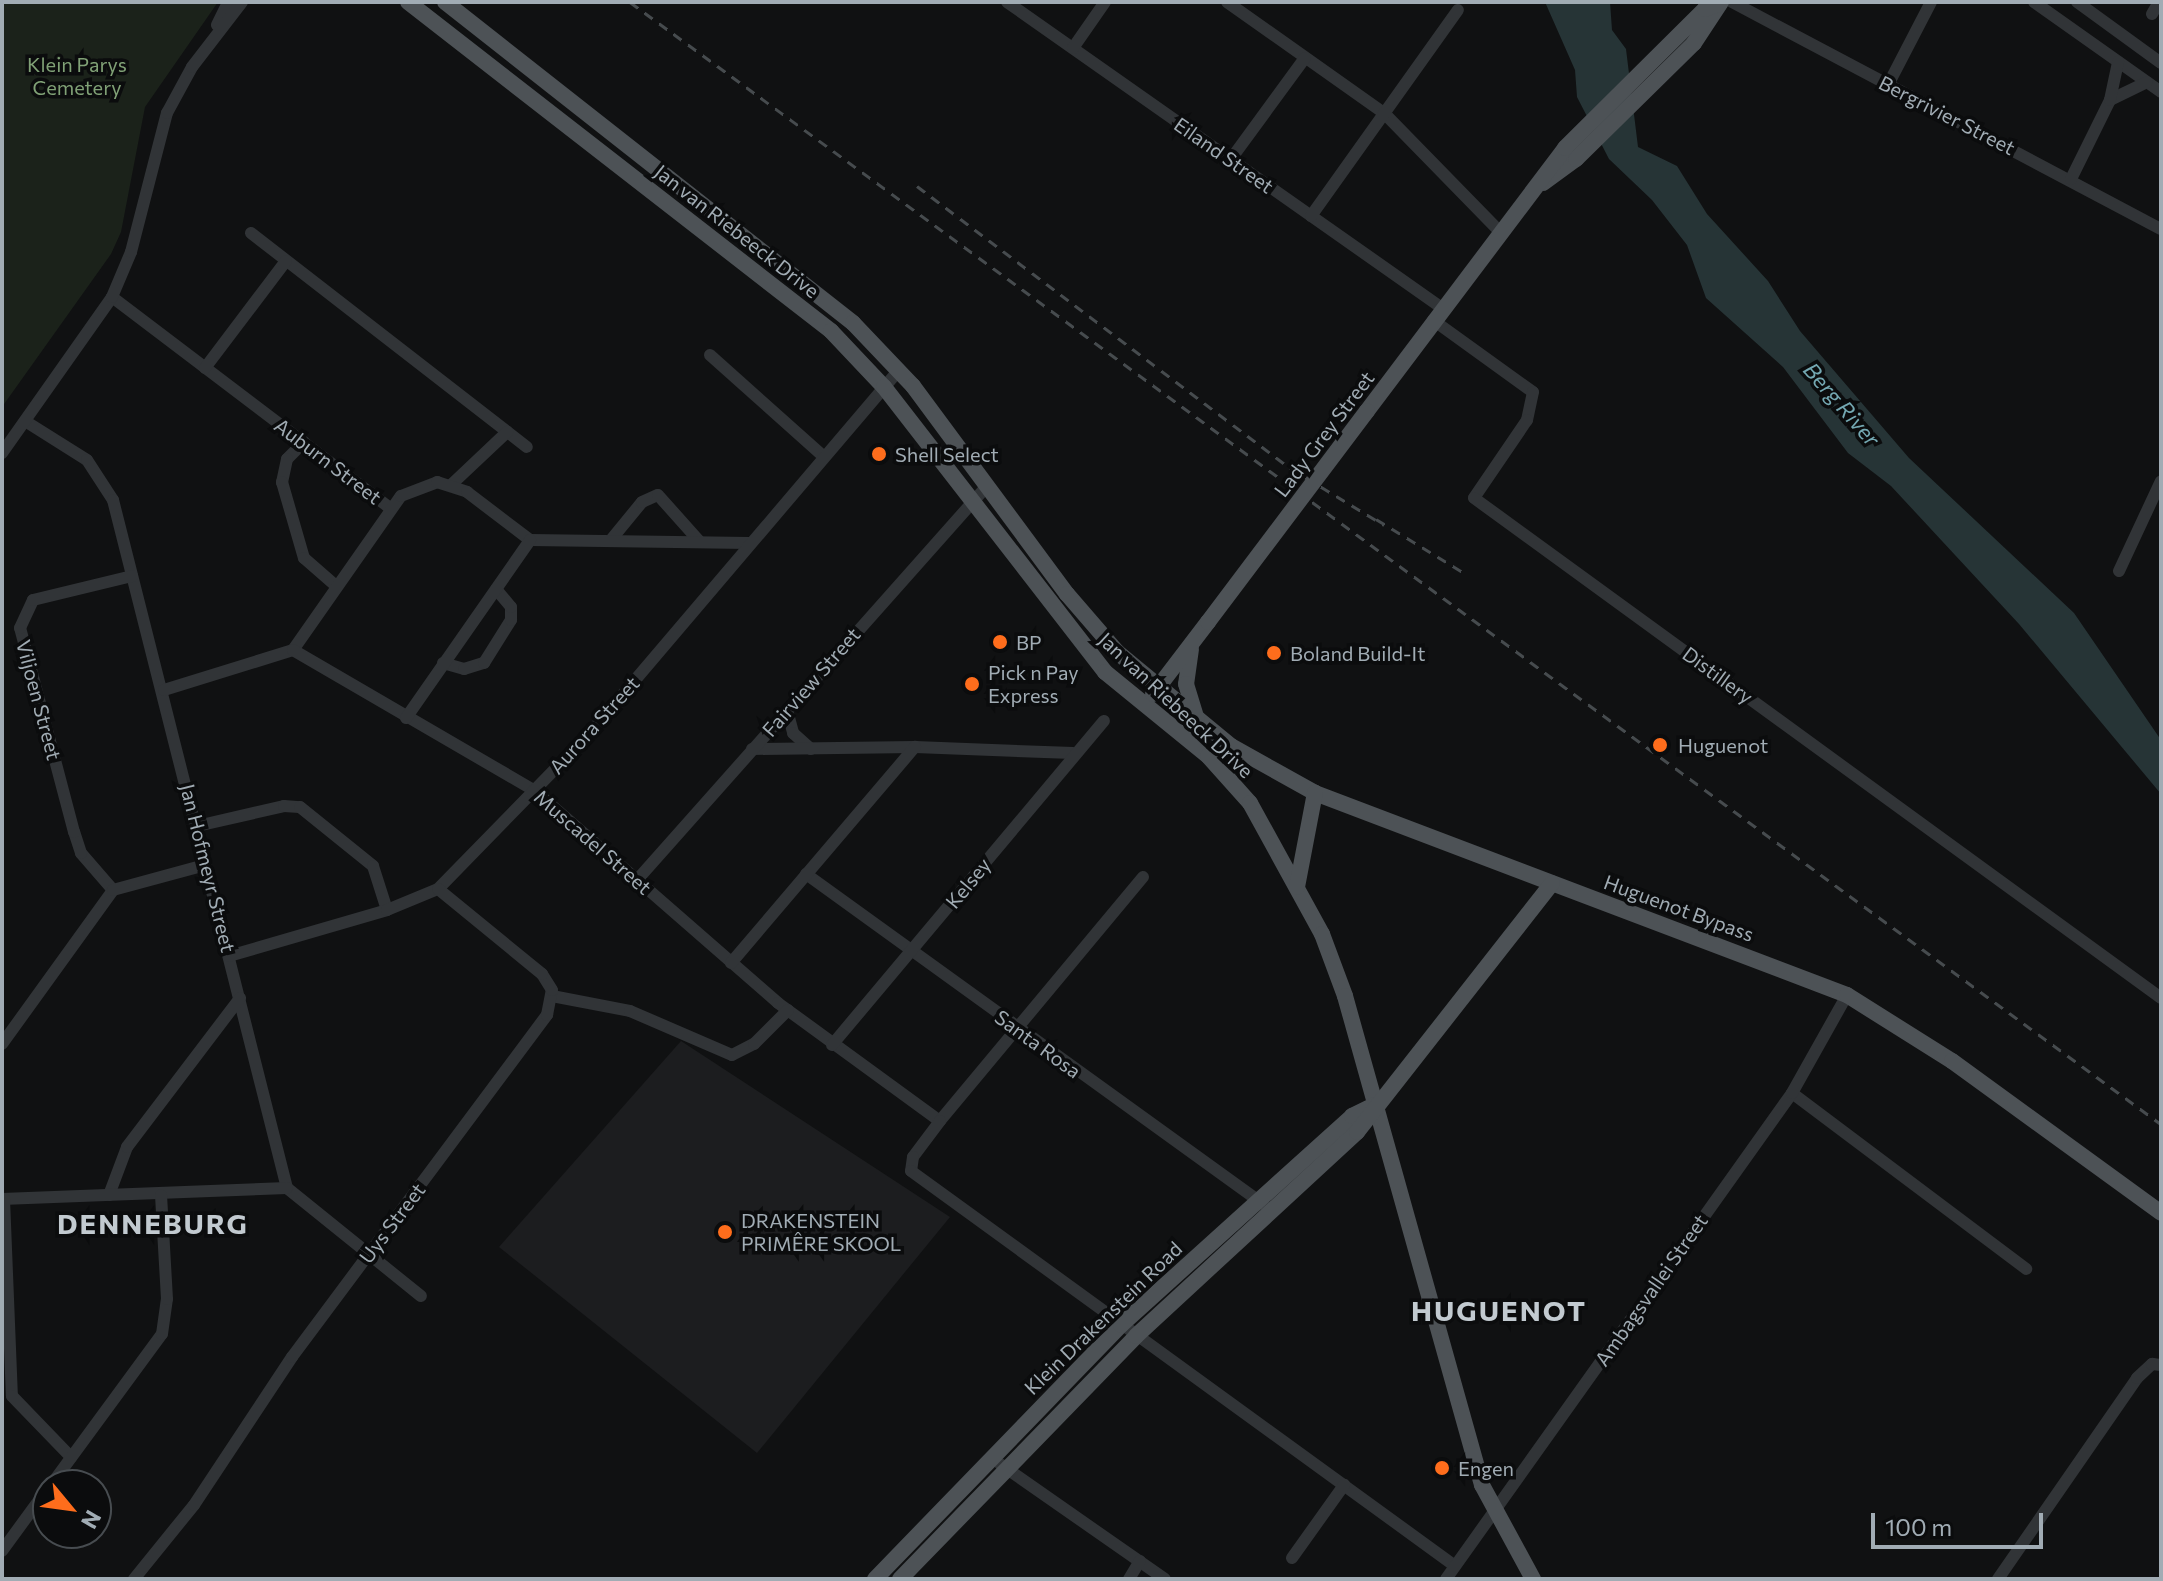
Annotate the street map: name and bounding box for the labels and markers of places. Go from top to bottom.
place label: Shell Select [895,442,999,466]
marker: Shell Select [870,445,888,463]
place label: BP [1016,630,1041,654]
marker: BP [991,633,1009,651]
place label: Boland Build-It [1290,641,1425,665]
marker: Boland Build-It [1265,644,1283,662]
place label: Pick n Pay Express [988,660,1079,707]
marker: Pick n Pay Express [963,675,981,693]
place label: Huguenot [1678,733,1768,757]
marker: Huguenot [1649,734,1671,756]
place label: DRAKENSTEIN PRIMÊRE SKOOL [741,1208,901,1255]
marker: DRAKENSTEIN PRIMÊRE SKOOL [716,1223,734,1241]
place label: Engen [1458,1456,1514,1480]
marker: Engen [1433,1459,1451,1477]

